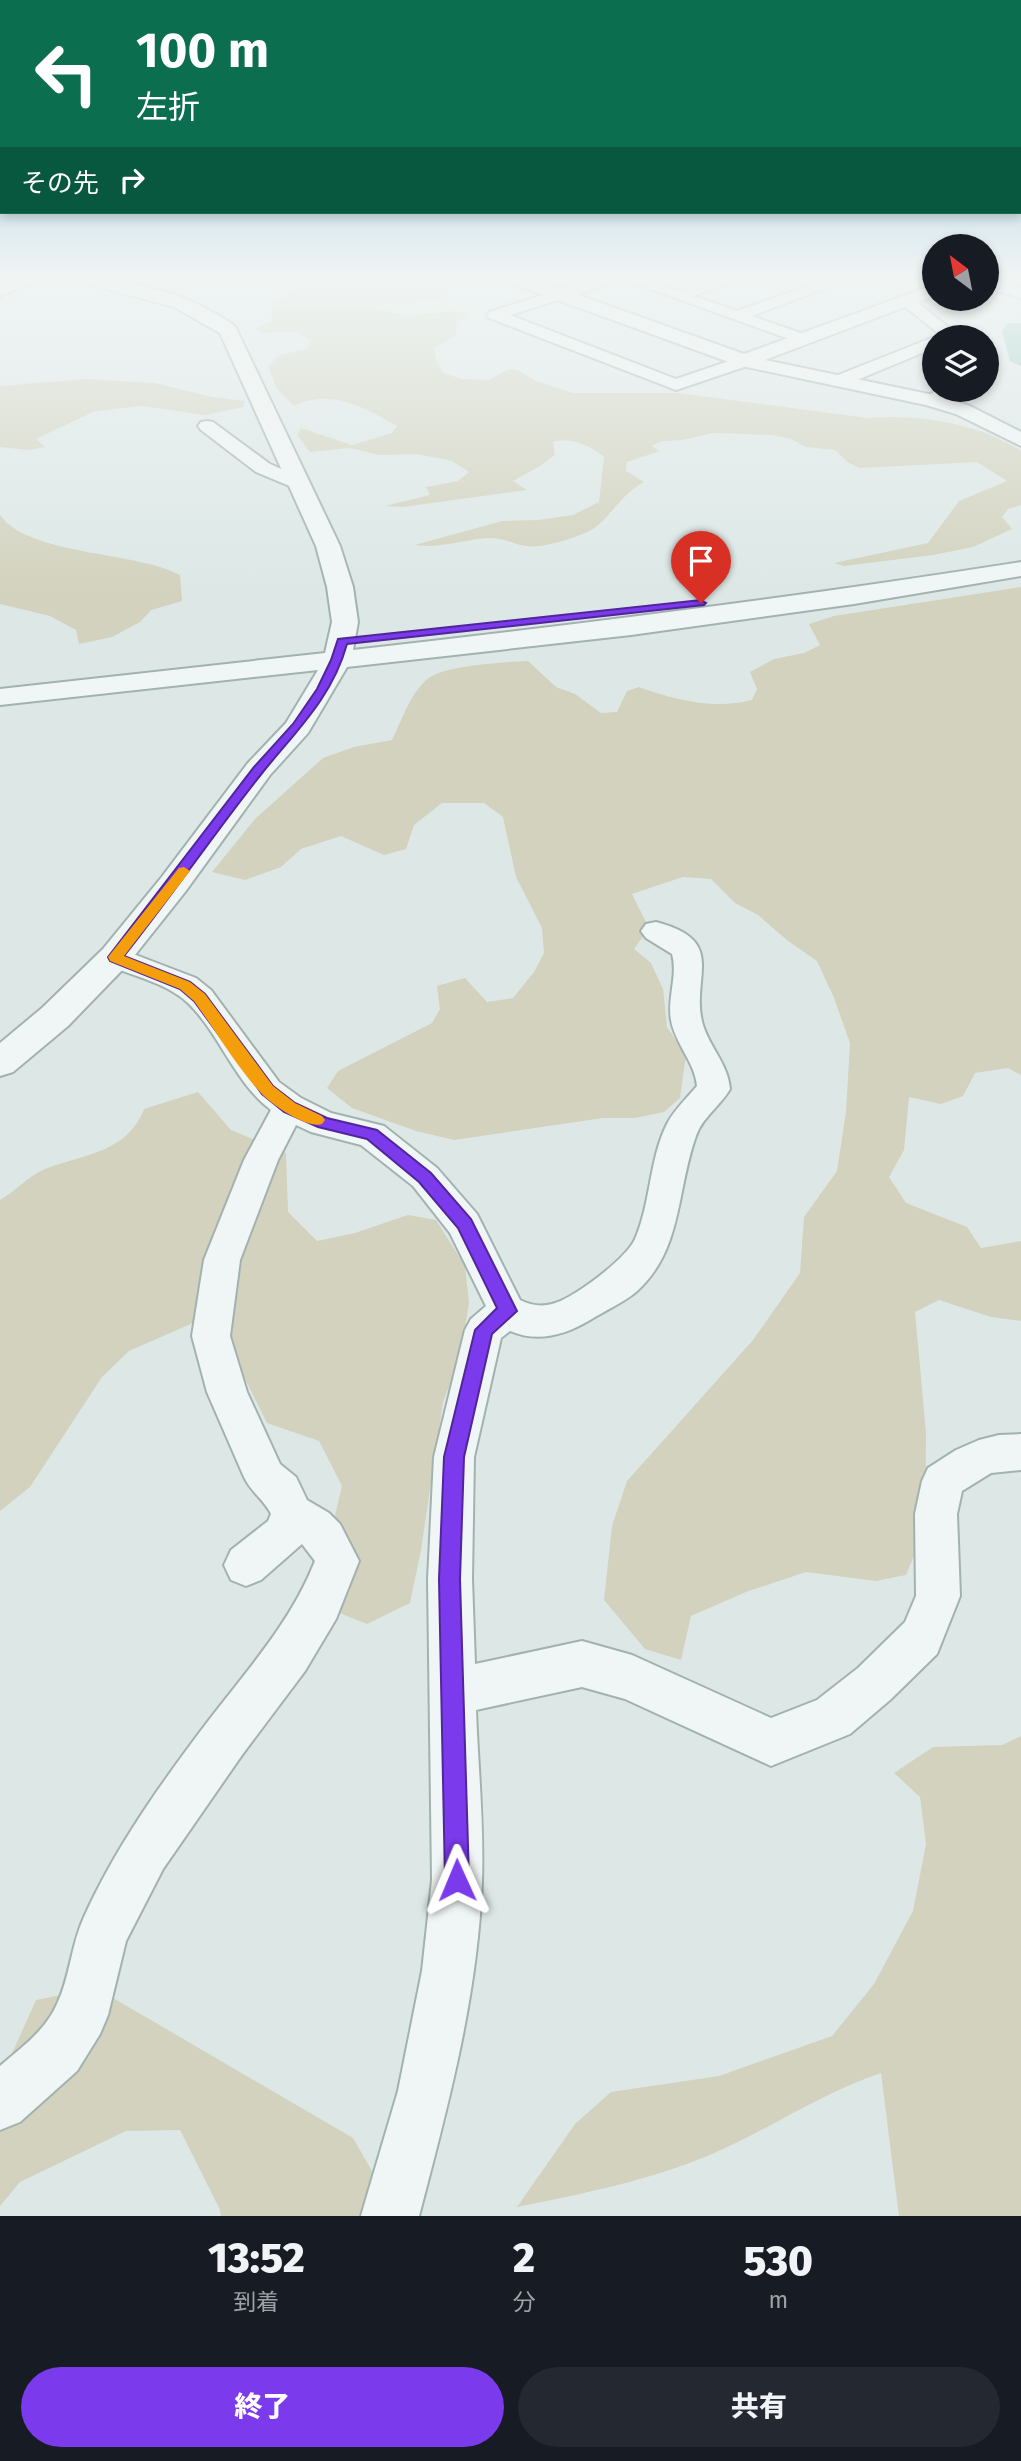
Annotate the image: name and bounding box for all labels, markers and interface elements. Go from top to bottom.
text: 100 m [136,21,269,80]
icon: left [21,28,112,119]
text: 左折 [136,88,200,126]
icon: right [113,161,151,199]
text: その先 [21,168,99,199]
north arrow [922,234,999,312]
map controls [922,234,999,402]
button: layers [922,325,999,402]
pin [671,531,731,603]
icon: arrive [682,542,720,580]
position arrow [420,1843,494,1917]
text: 13:52 [208,2233,305,2283]
text: 2 [513,2233,535,2283]
text: 530 [743,2236,813,2286]
text: m [768,2286,788,2314]
text: 到着 [233,2288,279,2316]
text: 分 [513,2288,536,2316]
button: 終了 [21,2367,504,2447]
button: 共有 [518,2367,1000,2447]

